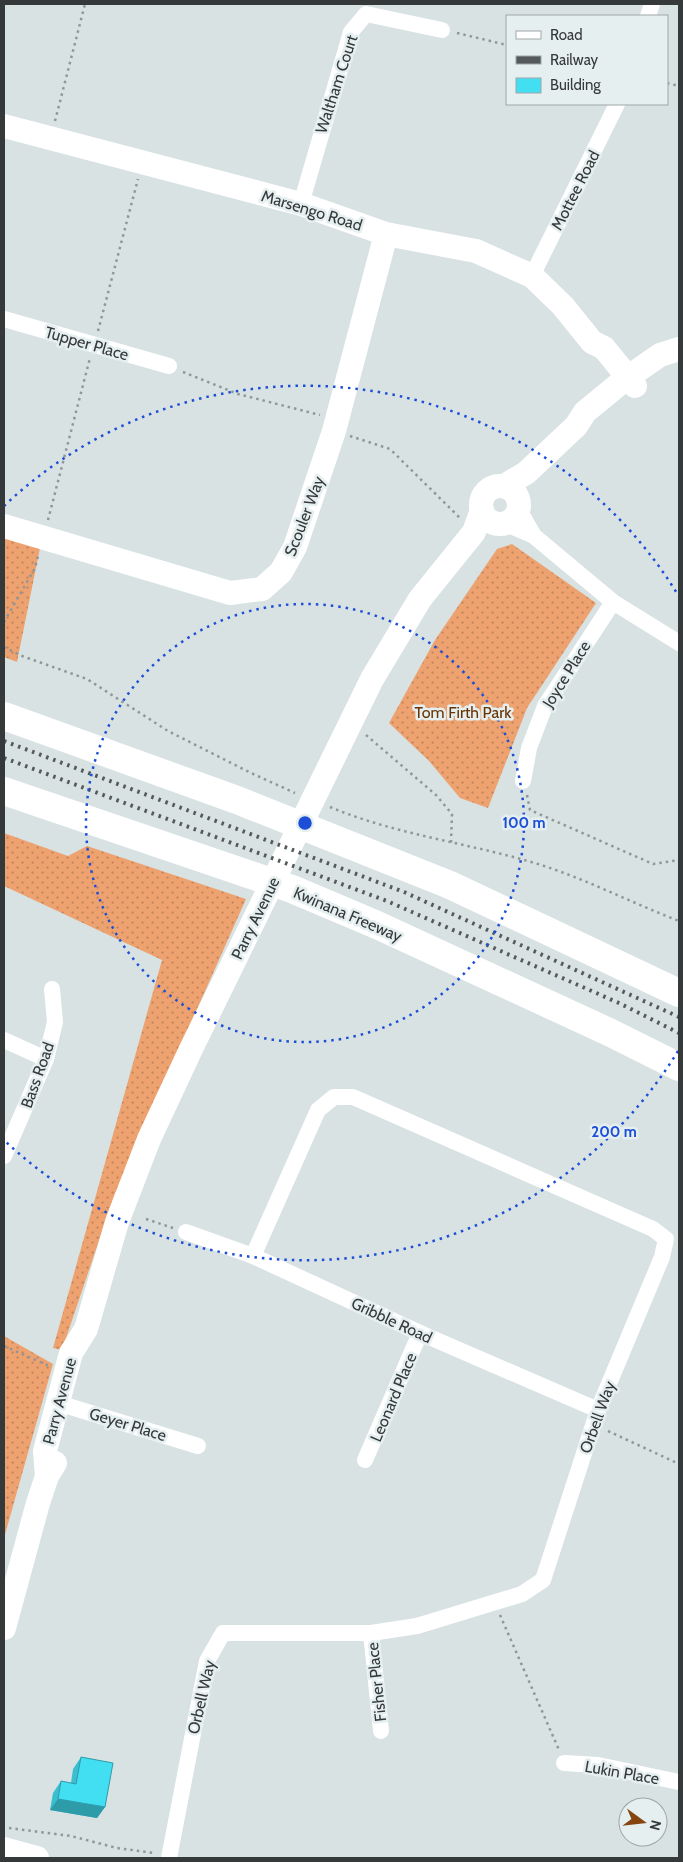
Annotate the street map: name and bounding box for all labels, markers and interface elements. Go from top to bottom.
legend [506,15,668,105]
text: Road [550,26,583,44]
street label: Waltham Court [312,32,362,136]
text: Railway [550,51,599,69]
text: Building [550,76,601,94]
street label: Mottee Road [547,147,604,233]
street label: Marsengo Road [259,186,365,235]
street label: Tupper Place [43,322,131,364]
street label: Scouler Way [281,473,328,559]
street label: Joyce Place [538,637,594,712]
park label: Tom Firth Park [415,703,512,722]
centre of rings [296,814,314,832]
text: 100 m [502,814,546,832]
street label: Parry Avenue [227,874,284,962]
street label: Kwinana Freeway [291,883,405,946]
street label: Bass Road [17,1040,58,1111]
text: 200 m [591,1123,637,1141]
street label: Gribble Road [348,1293,435,1347]
street label: Leonard Place [366,1350,421,1444]
street label: Parry Avenue [39,1356,80,1447]
street label: Orbell Way [576,1378,619,1456]
street label: Geyer Place [87,1404,169,1445]
street label: Fisher Place [363,1641,390,1723]
street label: Orbell Way [184,1658,219,1736]
street label: Lukin Place [583,1757,661,1788]
north arrow [618,1797,668,1847]
text: N [646,1818,666,1832]

